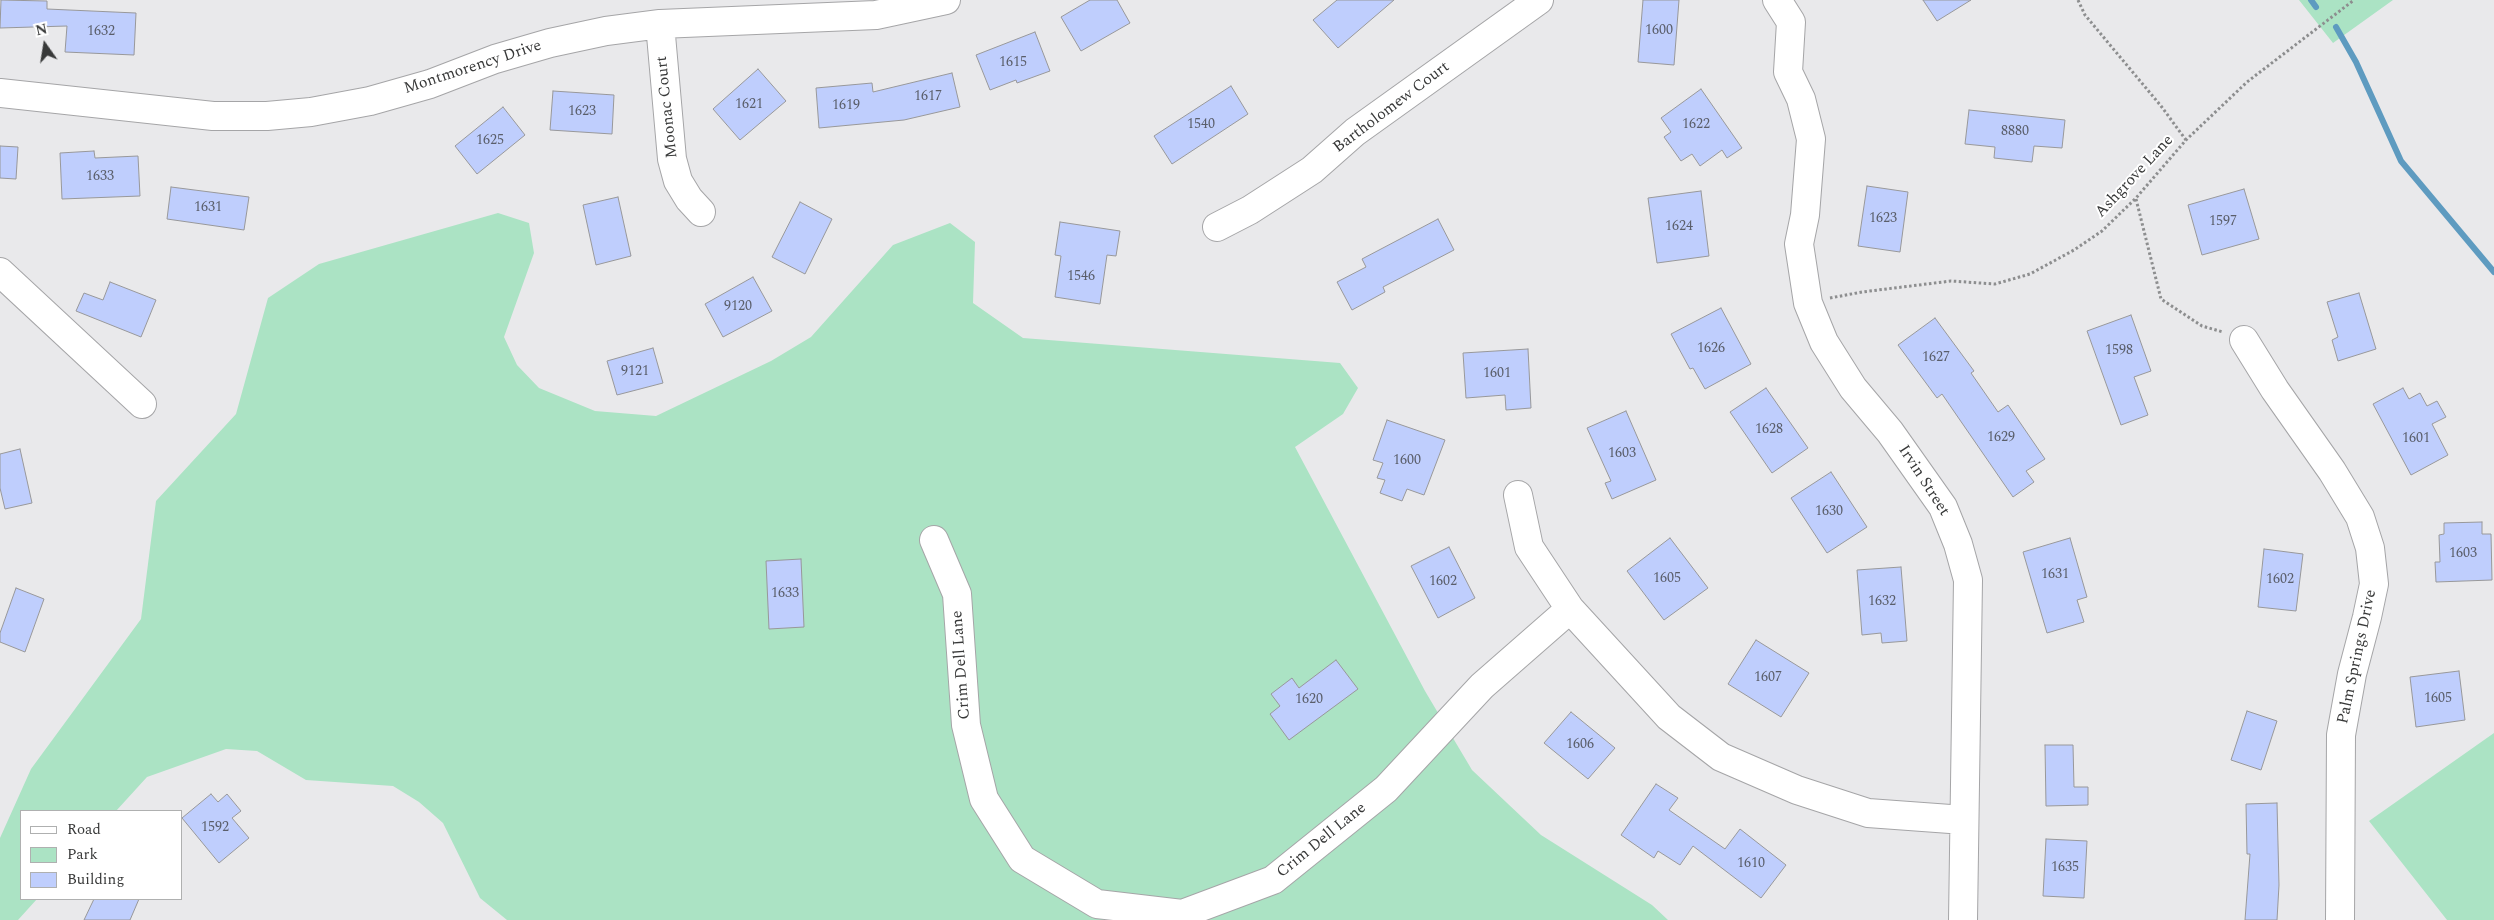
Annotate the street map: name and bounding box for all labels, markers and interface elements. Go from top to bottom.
text: N [34,18,49,41]
north arrow [20,20,70,70]
house number: 1600 [1645,23,1673,39]
house number: 1632 [87,24,115,40]
street label: Montmorency Drive [402,37,544,99]
street label: Moonac Court [653,55,683,159]
house number: 1615 [999,55,1027,71]
street label: Bartholomew Court [1330,58,1454,158]
house number: 1617 [914,89,942,105]
house number: 1621 [735,97,763,113]
house number: 1619 [832,98,860,114]
house number: 1623 [568,104,596,120]
house number: 1540 [1187,117,1215,133]
house number: 1622 [1682,117,1710,133]
house number: 8880 [2001,124,2029,140]
street label: Ashgrove Lane [2092,132,2178,222]
house number: 1625 [476,133,504,149]
house number: 1633 [86,169,114,185]
house number: 1631 [194,200,222,216]
house number: 1623 [1869,211,1897,227]
house number: 1597 [2209,214,2237,230]
house number: 1624 [1665,219,1693,235]
house number: 1546 [1067,269,1095,285]
house number: 9120 [724,299,752,315]
house number: 1626 [1697,341,1725,357]
house number: 1598 [2105,343,2133,359]
house number: 1627 [1922,350,1950,366]
house number: 9121 [621,364,649,380]
house number: 1601 [1483,366,1511,382]
house number: 1628 [1755,422,1783,438]
house number: 1629 [1987,430,2015,446]
house number: 1601 [2402,431,2430,447]
street label: Irvin Street [1893,442,1953,520]
house number: 1603 [1608,446,1636,462]
house number: 1600 [1393,453,1421,469]
house number: 1630 [1815,504,1843,520]
house number: 1603 [2449,546,2477,562]
house number: 1631 [2041,567,2069,583]
house number: 1605 [1653,571,1681,587]
house number: 1602 [2266,572,2294,588]
house number: 1602 [1429,574,1457,590]
house number: 1633 [771,586,799,602]
street label: Palm Springs Drive [2334,588,2382,726]
house number: 1632 [1868,594,1896,610]
street label: Crim Dell Lane [949,610,975,720]
house number: 1607 [1754,670,1782,686]
house number: 1605 [2424,691,2452,707]
house number: 1620 [1295,692,1323,708]
house number: 1606 [1566,737,1594,753]
street label: Crim Dell Lane [1273,799,1371,883]
legend [20,810,182,900]
text: Road [67,818,101,841]
house number: 1592 [201,820,229,836]
text: Park [67,843,98,866]
house number: 1610 [1737,856,1765,872]
house number: 1635 [2051,860,2079,876]
text: Building [67,868,124,891]

